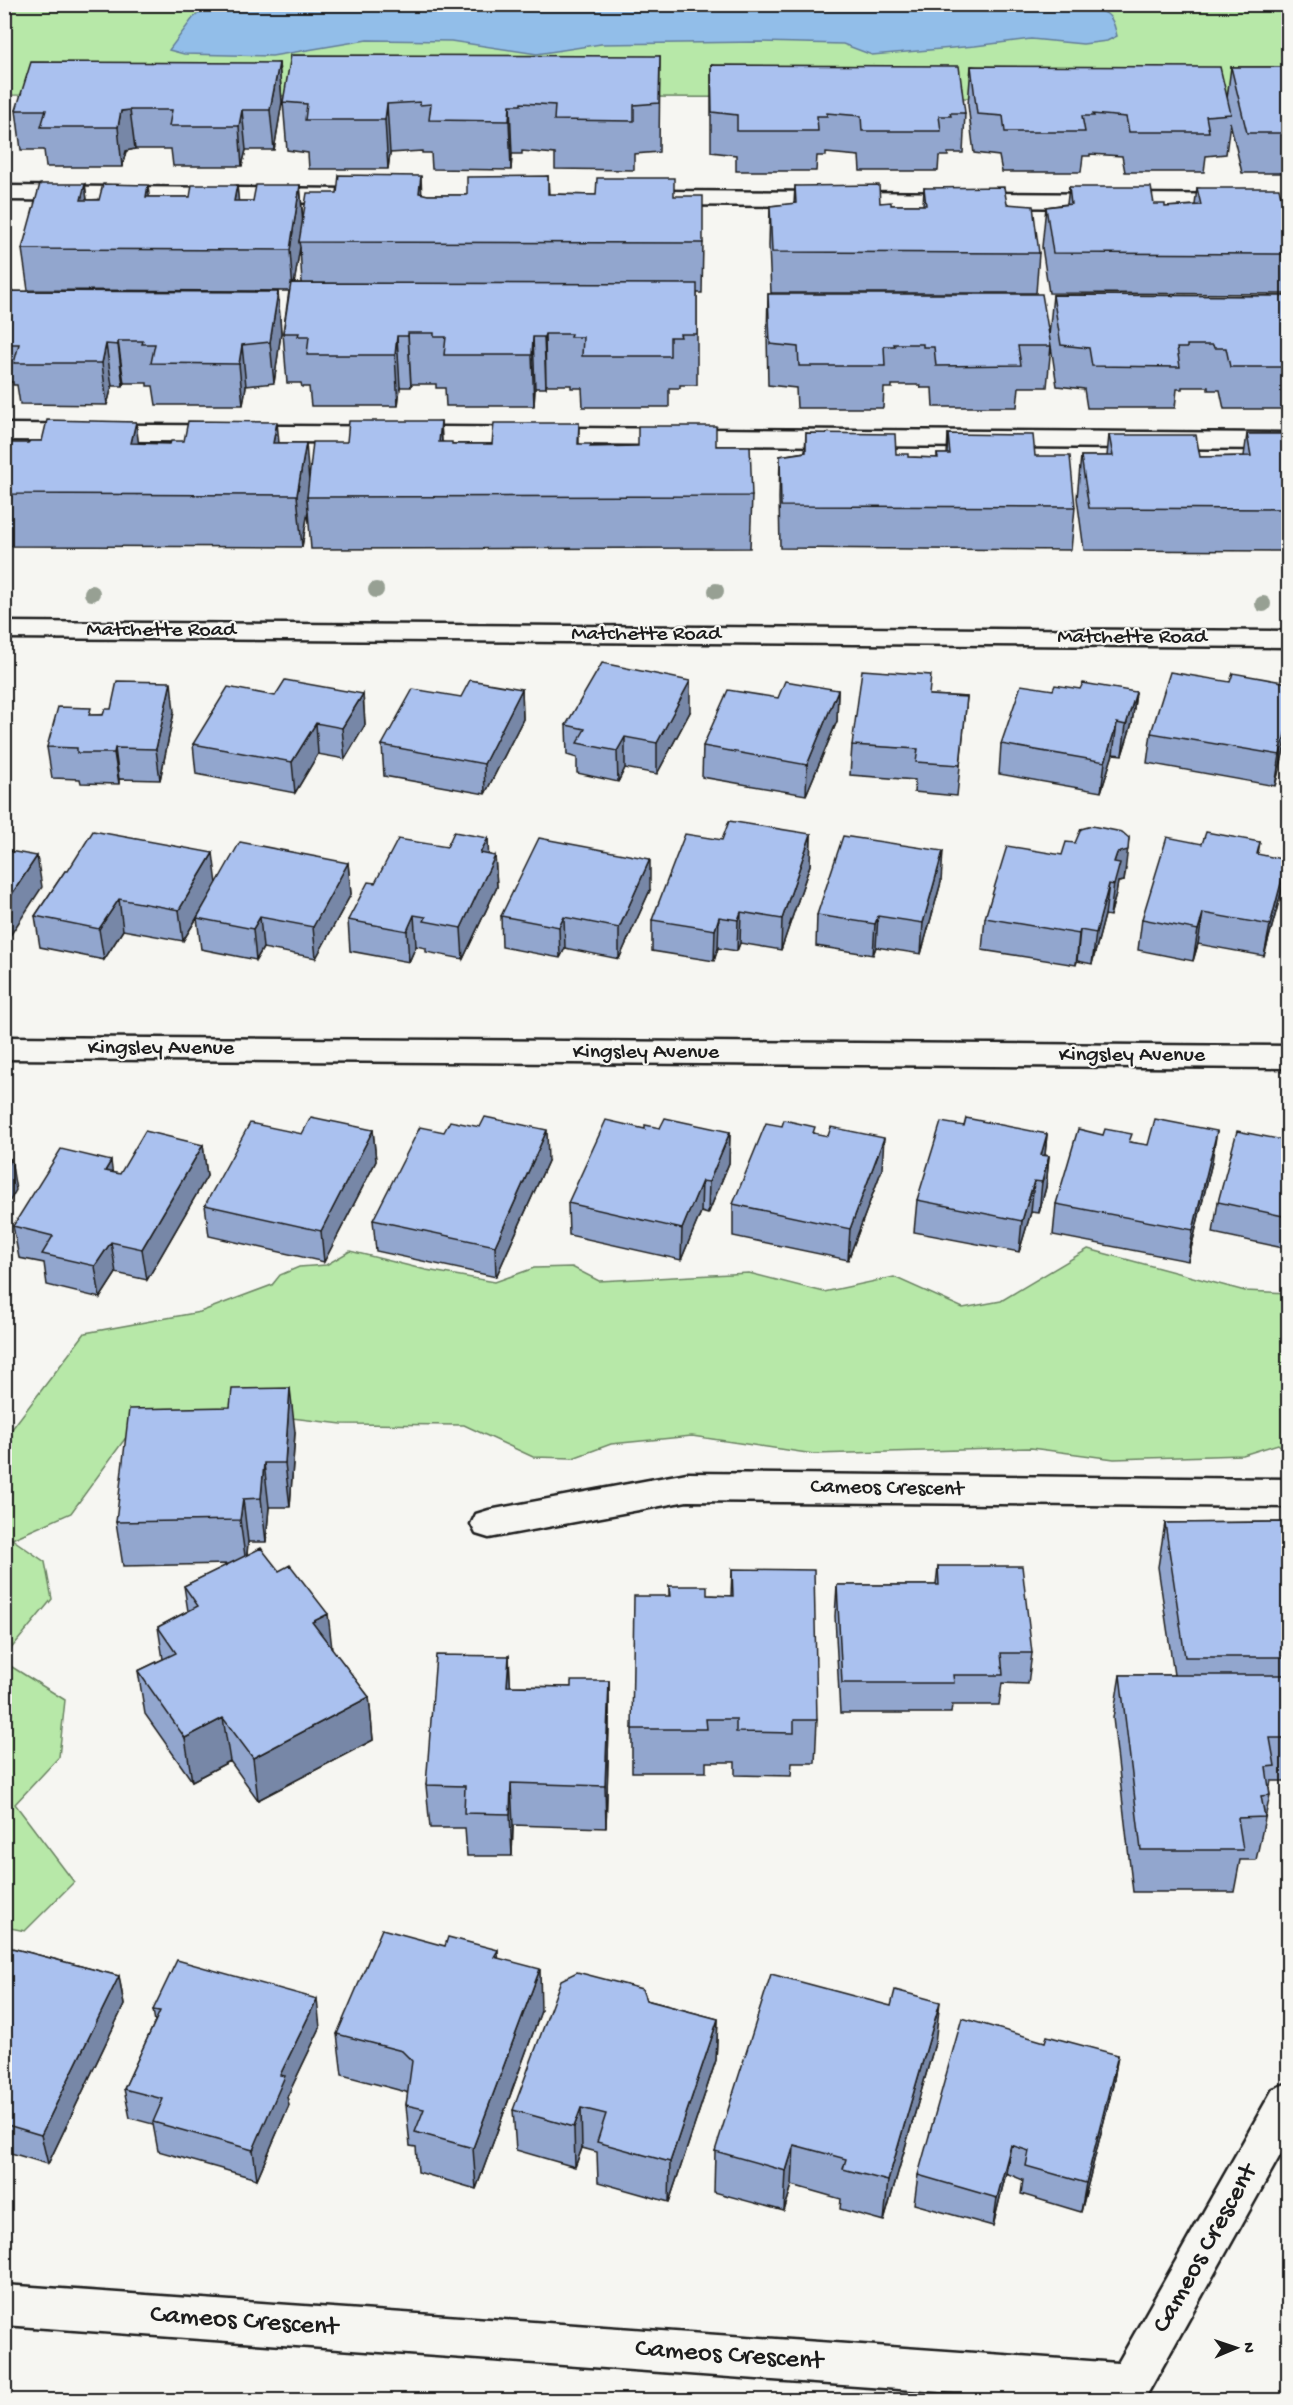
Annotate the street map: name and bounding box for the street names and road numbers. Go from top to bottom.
street label: Matchette Road [86,618,238,644]
street label: Matchette Road [571,622,723,648]
street label: Matchette Road [1057,625,1209,651]
street label: Kingsley Avenue [88,1036,235,1062]
street label: Kingsley Avenue [573,1040,720,1066]
street label: Kingsley Avenue [1059,1043,1206,1069]
street label: Cameos Crescent [810,1475,966,1503]
street label: Cameos Crescent [1146,2157,1267,2339]
street label: Cameos Crescent [149,2299,341,2345]
street label: Cameos Crescent [634,2333,826,2379]

